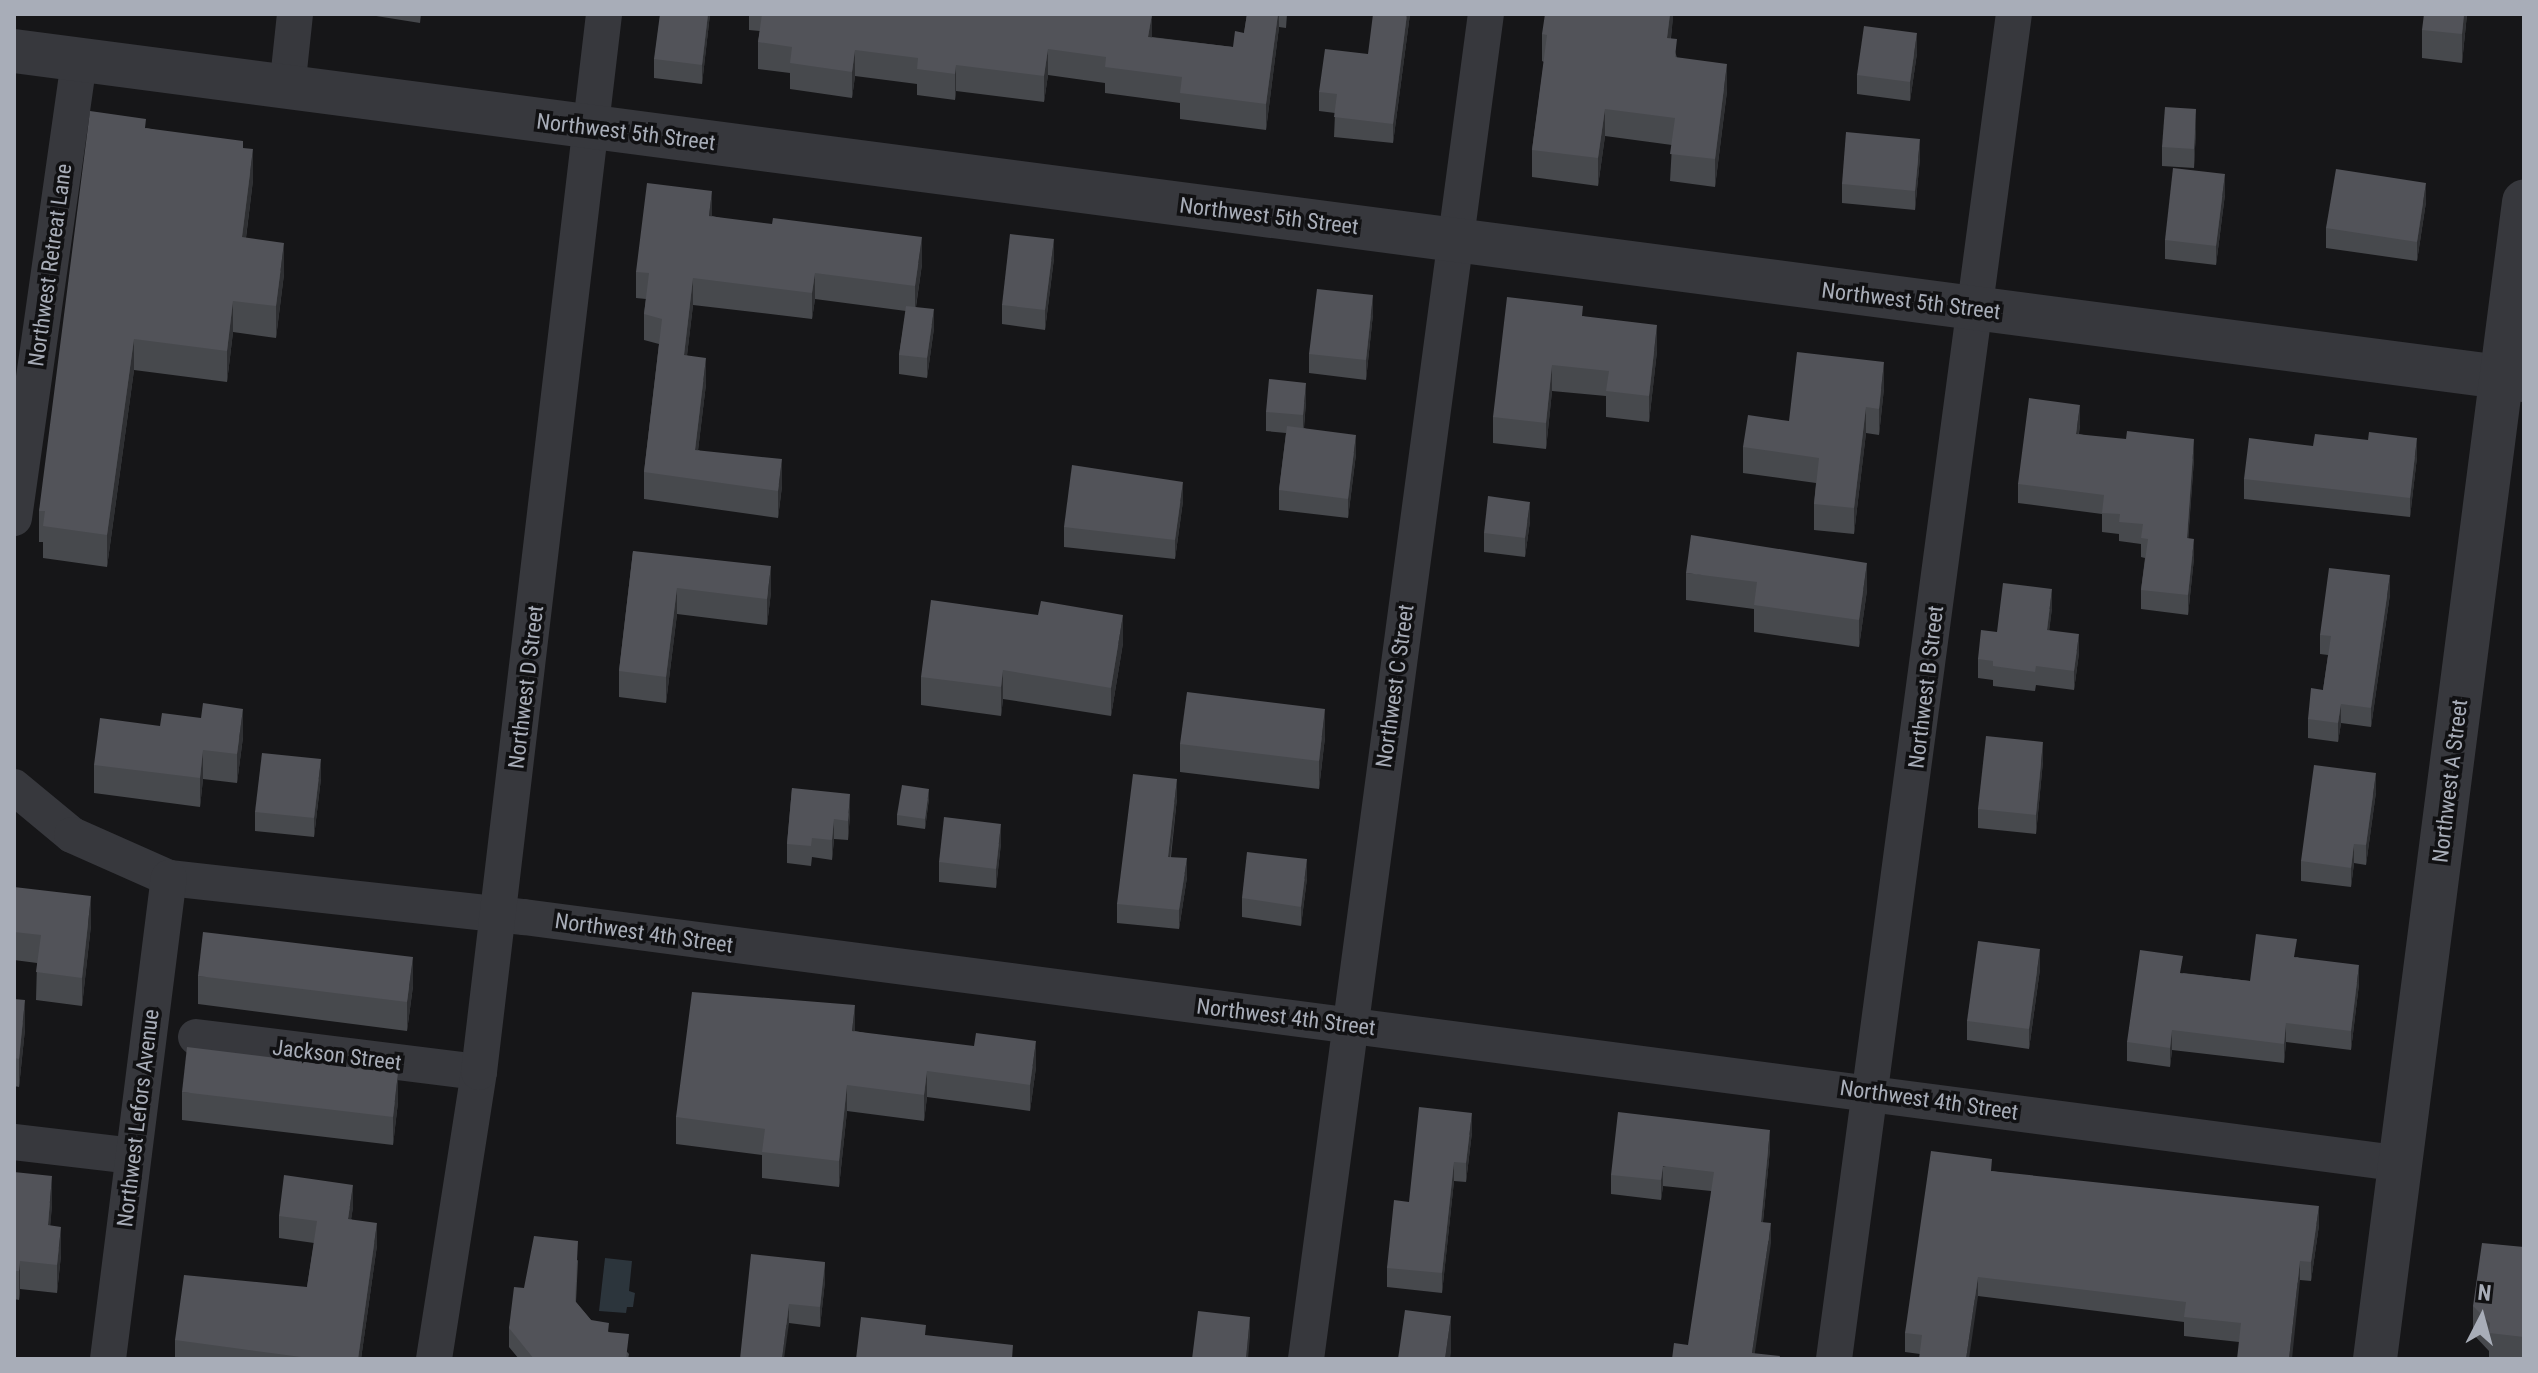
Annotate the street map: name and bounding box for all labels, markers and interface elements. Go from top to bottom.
street label: Northwest 5th Street [535,108,717,156]
street label: Northwest Retreat Lane [23,162,77,368]
street label: Northwest 5th Street [1178,192,1360,240]
street label: Northwest 5th Street [1820,277,2002,325]
street label: Northwest C Street [1370,603,1420,769]
street label: Northwest D Street [503,604,549,770]
street label: Northwest B Street [1903,604,1949,770]
street label: Northwest A Street [2427,698,2473,864]
street label: Northwest 4th Street [553,907,735,959]
street label: Northwest 4th Street [1195,993,1377,1041]
street label: Northwest Lefors Avenue [112,1008,164,1228]
street label: Jackson Street [271,1034,403,1076]
street label: Northwest 4th Street [1838,1074,2020,1126]
north arrow [2442,1277,2522,1357]
text: N [2477,1279,2493,1306]

